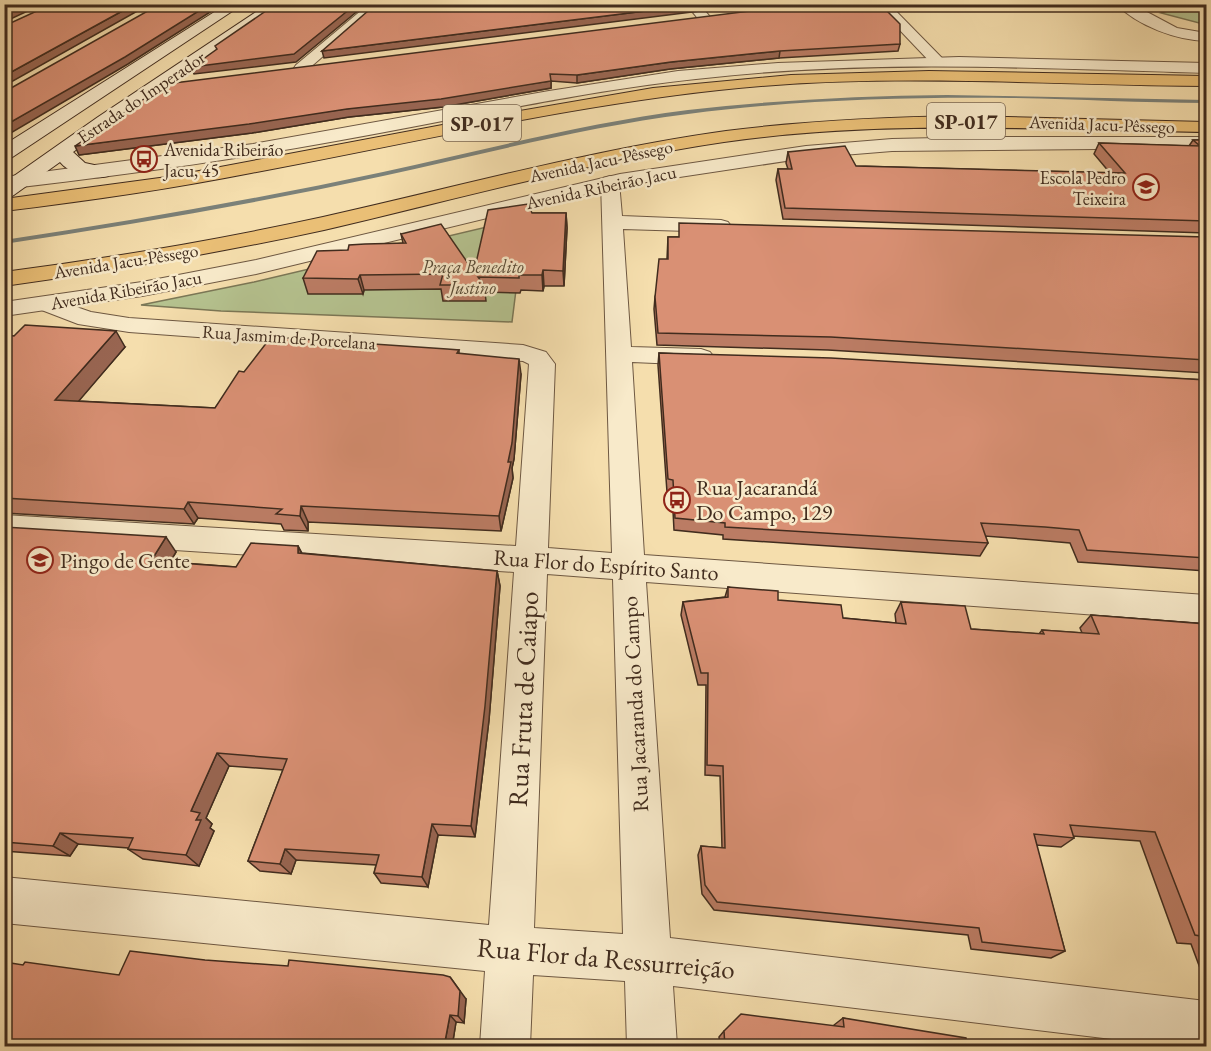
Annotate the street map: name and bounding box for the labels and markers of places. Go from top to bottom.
place label: Avenida Ribeirão Jacu, 45 [162,138,284,182]
bus stop icon: Avenida Ribeirão Jacu, 45 [129,144,159,174]
place label: Escola Pedro Teixeira [1039,166,1127,210]
school or university icon: Escola Pedro Teixeira [1131,172,1161,202]
place label: Rua Jacarandá Do Campo, 129 [696,473,833,527]
bus stop icon: Rua Jacarandá Do Campo, 129 [662,485,692,515]
school or university icon: Pingo de Gente [25,545,55,575]
place label: Pingo de Gente [60,546,190,575]

